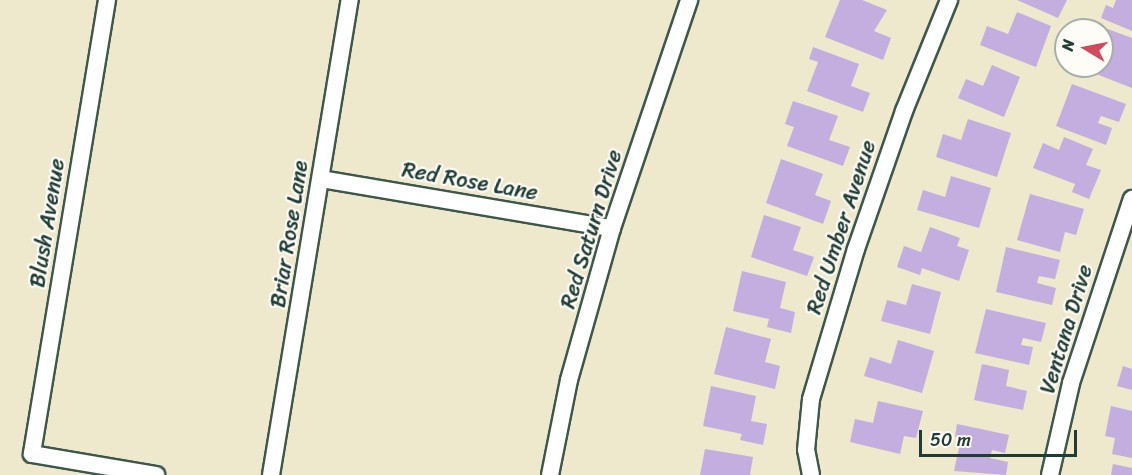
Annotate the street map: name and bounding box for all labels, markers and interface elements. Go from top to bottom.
north arrow [1054,18,1114,78]
text: N [1053,37,1083,53]
street label: Red Umber Avenue [800,137,882,317]
street label: Red Saturn Drive [554,146,628,312]
street label: Red Rose Lane [400,156,540,206]
street label: Blush Avenue [24,157,70,289]
street label: Briar Rose Lane [264,157,314,311]
street label: Ventana Drive [1034,261,1098,397]
scale bar [922,418,1080,456]
text: 50 m [930,424,971,456]

